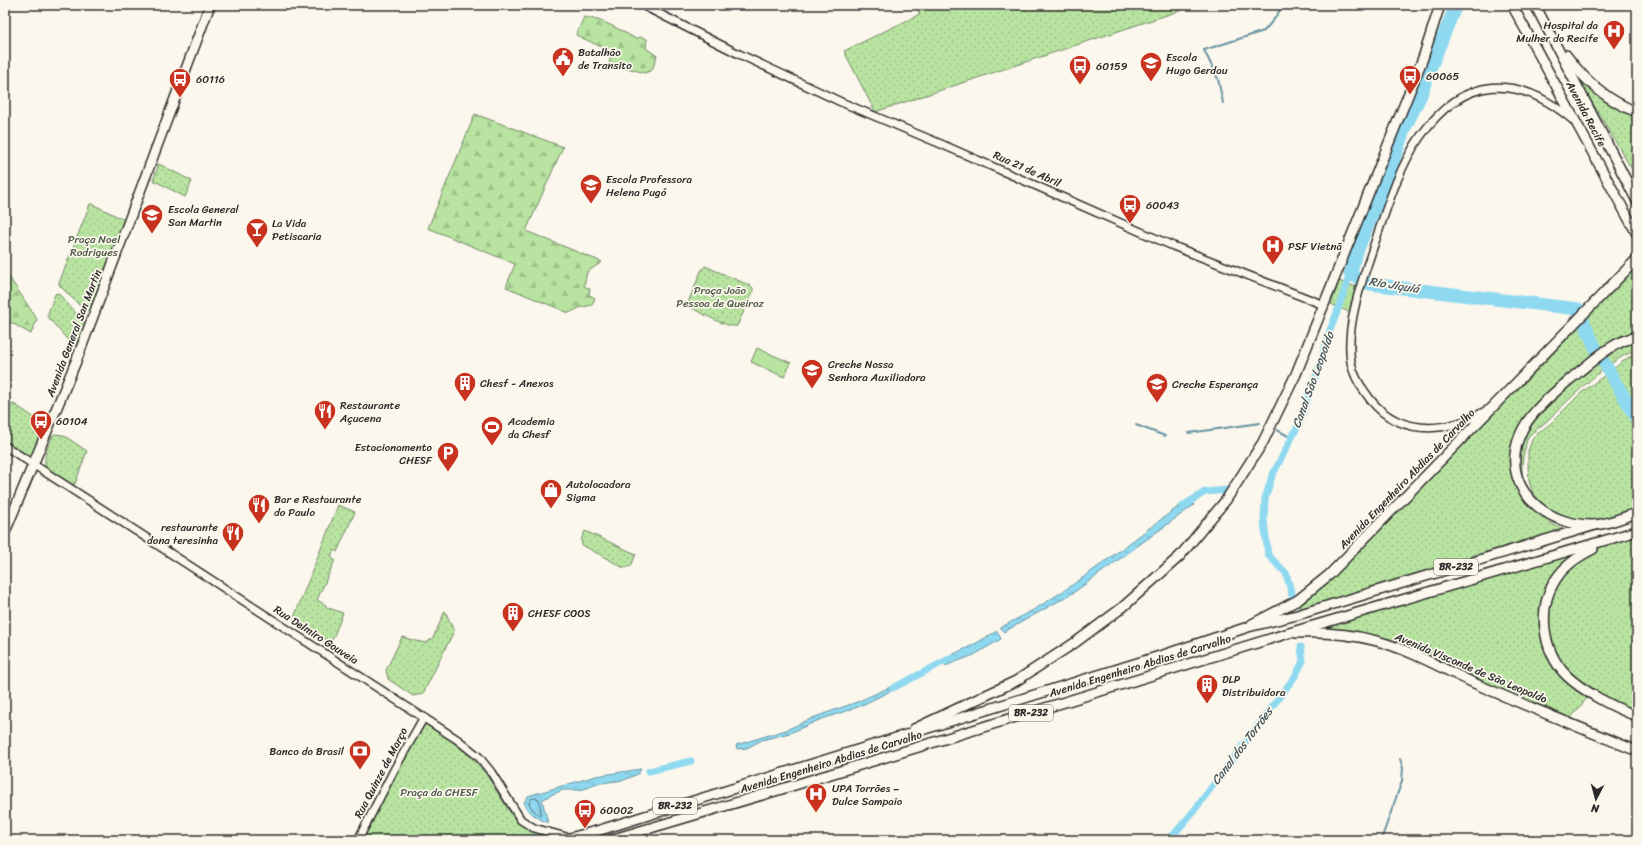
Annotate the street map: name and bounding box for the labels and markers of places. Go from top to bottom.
place label: Hospital da Mulher do Recife [1516,16,1599,48]
hospital icon: Hospital da Mulher do Recife [1601,18,1627,51]
place label: Batalhão de Transito [578,43,632,75]
public building icon: Batalhão de Transito [550,45,576,78]
place label: Escola Hugo Gerdau [1166,48,1228,80]
school or university icon: Escola Hugo Gerdau [1138,50,1164,83]
bus stop icon: 60159 [1067,53,1093,86]
place label: 60159 [1096,57,1128,76]
bus stop icon: 60065 [1397,63,1423,96]
bus stop icon: 60116 [167,66,193,99]
place label: 60065 [1426,67,1459,86]
place label: 60116 [196,70,225,89]
place label: Escola Professora Helena Pugó [606,170,692,202]
school or university icon: Escola Professora Helena Pugó [578,172,604,205]
bus stop icon: 60043 [1117,192,1143,225]
place label: 60043 [1146,196,1179,215]
place label: Escola General San Martin [168,200,240,232]
school or university icon: Escola General San Martin [139,202,165,235]
place label: La Vida Petiscaria [272,214,322,246]
bar icon: La Vida Petiscaria [244,216,270,249]
hospital icon: PSF Vietnã [1260,233,1286,266]
place label: PSF Vietnã [1288,237,1342,256]
place label: Creche Nossa Senhora Auxiliadora [828,355,926,387]
school or university icon: Creche Nossa Senhora Auxiliadora [799,357,825,390]
building icon: Chesf - Anexos [452,370,478,403]
school or university icon: Creche Esperança [1144,371,1170,404]
place label: Chesf - Anexos [480,374,554,393]
place label: Creche Esperança [1172,375,1259,394]
place label: Restaurante Açucena [339,396,400,428]
restaurant icon: Restaurante Açucena [312,398,338,431]
bus stop icon: 60104 [28,408,54,441]
place label: 60104 [56,412,88,431]
place label: Academia da Chesf [507,412,555,444]
sports icon: Academia da Chesf [479,414,505,447]
place label: Estacionamento CHESF [355,438,433,470]
parking icon: Estacionamento CHESF [435,440,461,473]
place label: Autolocadora Sigma [565,475,631,507]
shop icon: Autolocadora Sigma [538,477,564,510]
place label: Bar e Restaurante do Paulo [274,490,362,522]
restaurant icon: Bar e Restaurante do Paulo [246,492,272,525]
place label: restaurante dona teresinha [147,518,218,550]
restaurant icon: restaurante dona teresinha [220,520,246,553]
building icon: CHESF COOS [500,600,526,633]
place label: CHESF COOS [528,604,591,623]
place label: DLP Distribuidora [1222,670,1286,702]
building icon: DLP Distribuidora [1194,672,1220,705]
bank icon: Banco do Brasil [347,738,373,771]
place label: Banco do Brasil [269,742,345,761]
place label: UPA Torrões – Dulce Sampaio [832,779,903,811]
hospital icon: UPA Torrões – Dulce Sampaio [803,781,829,814]
bus stop icon: 60002 [572,797,598,830]
place label: 60002 [600,801,634,820]

